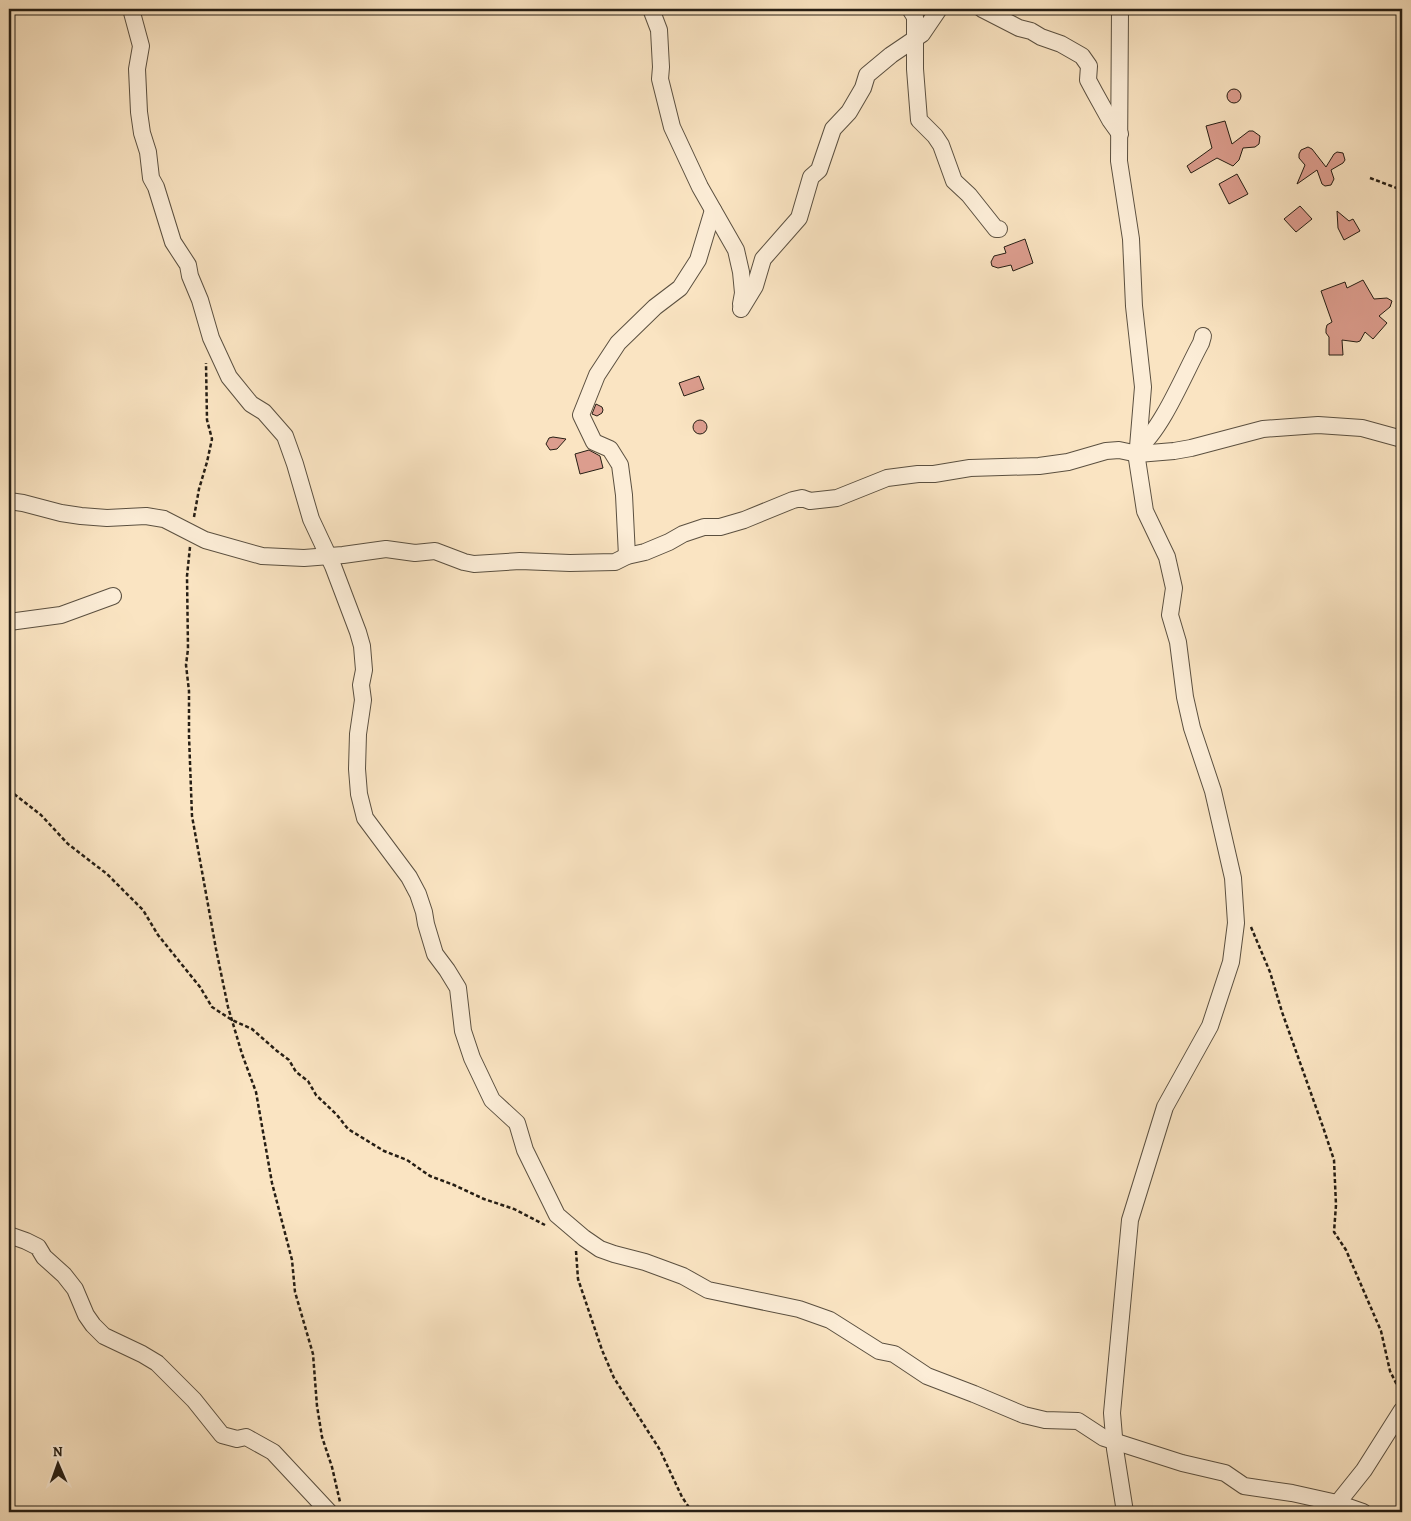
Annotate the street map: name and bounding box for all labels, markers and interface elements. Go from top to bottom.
north arrow [32,1438,82,1488]
text: N [52,1442,63,1461]

